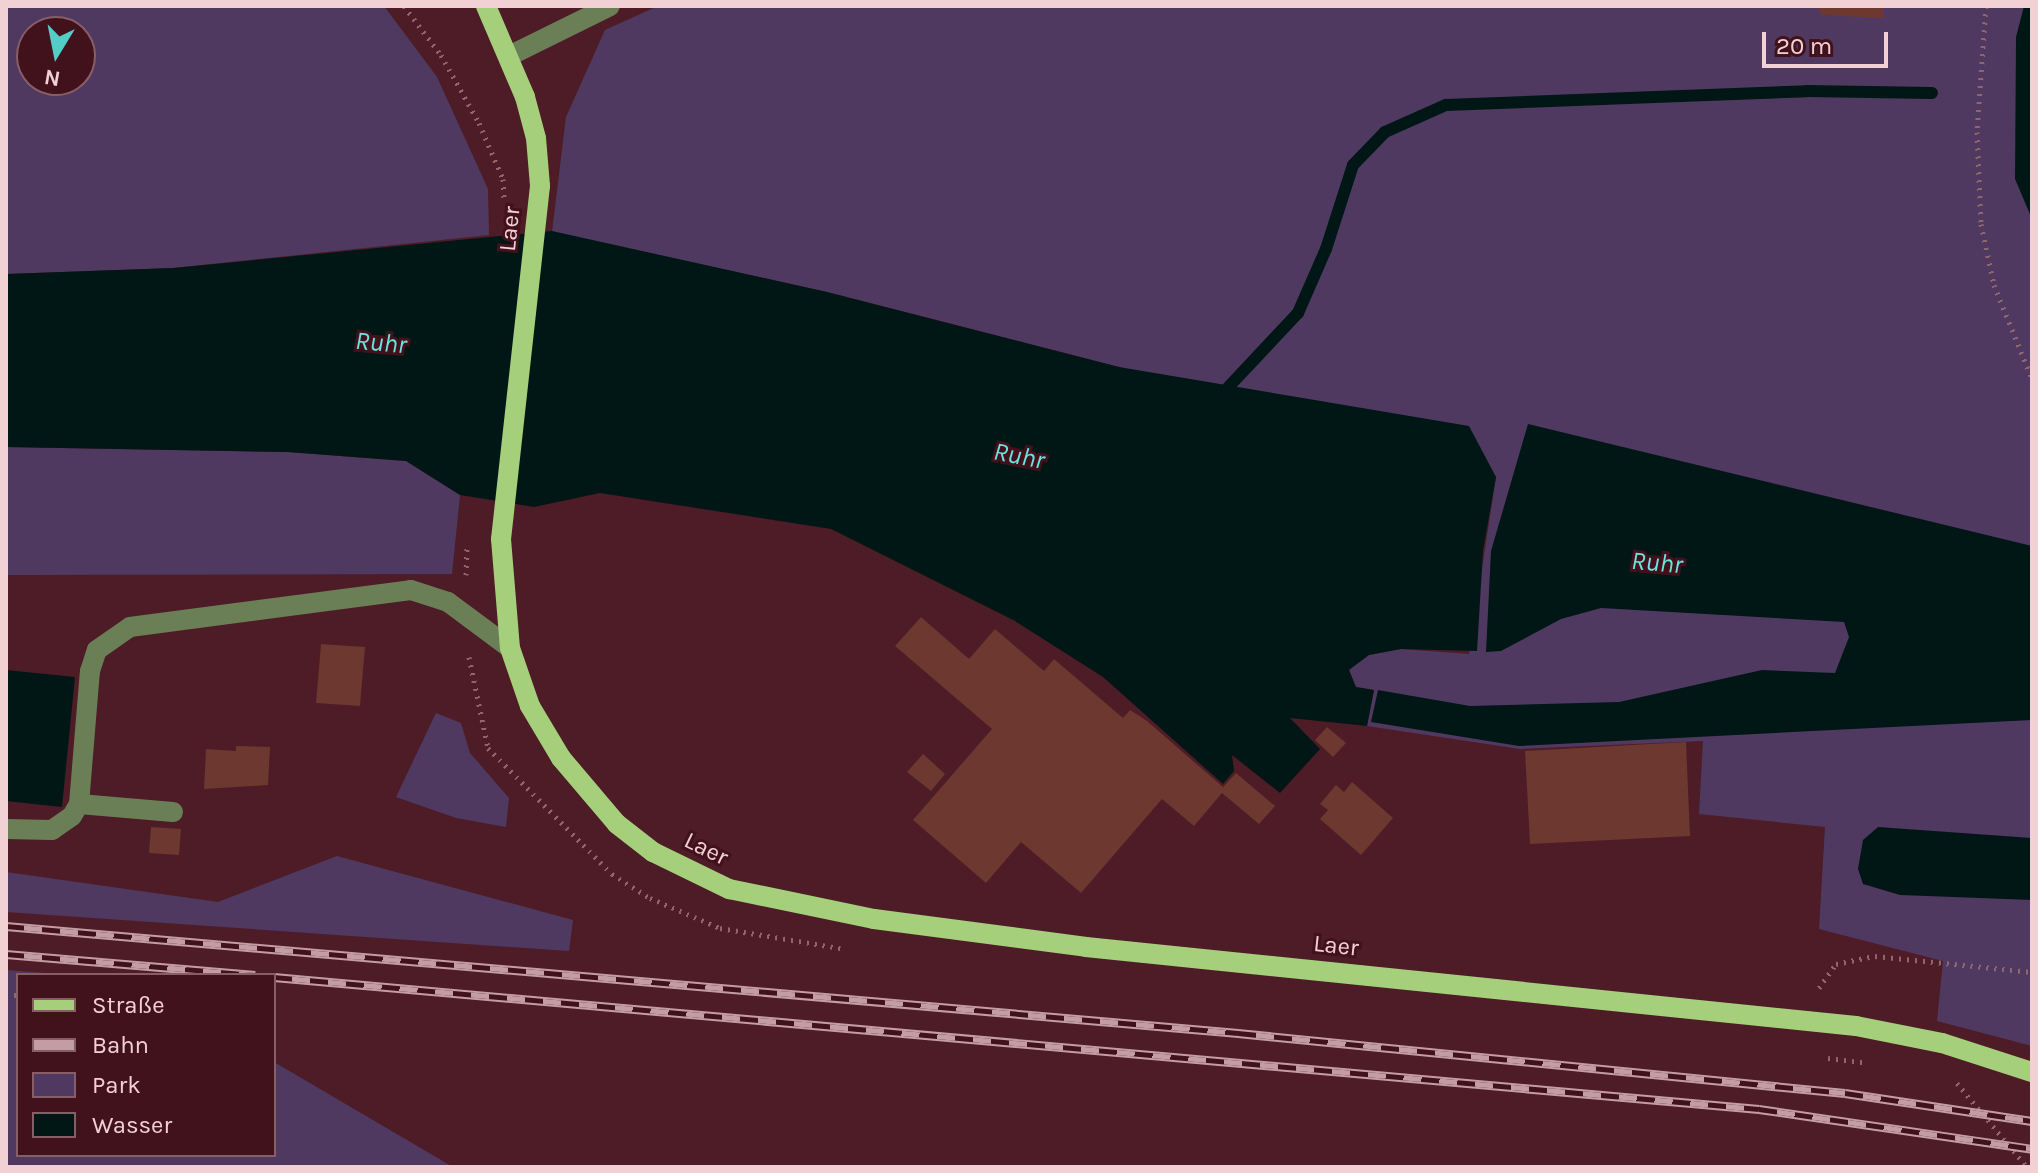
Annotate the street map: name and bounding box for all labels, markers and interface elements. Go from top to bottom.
north arrow [16,16,96,96]
scale bar [1766,16,1892,66]
text: 20 m [1776,32,1832,60]
text: N [42,63,62,92]
street label: Laer [493,205,527,253]
water label: Ruhr [354,325,408,361]
water label: Ruhr [991,436,1047,476]
water label: Ruhr [1630,545,1684,581]
street label: Laer [679,826,733,872]
street label: Laer [1312,929,1360,963]
legend [16,973,276,1157]
text: Straße [92,991,164,1019]
text: Bahn [92,1031,149,1059]
text: Park [92,1071,141,1099]
text: Wasser [92,1111,172,1139]

